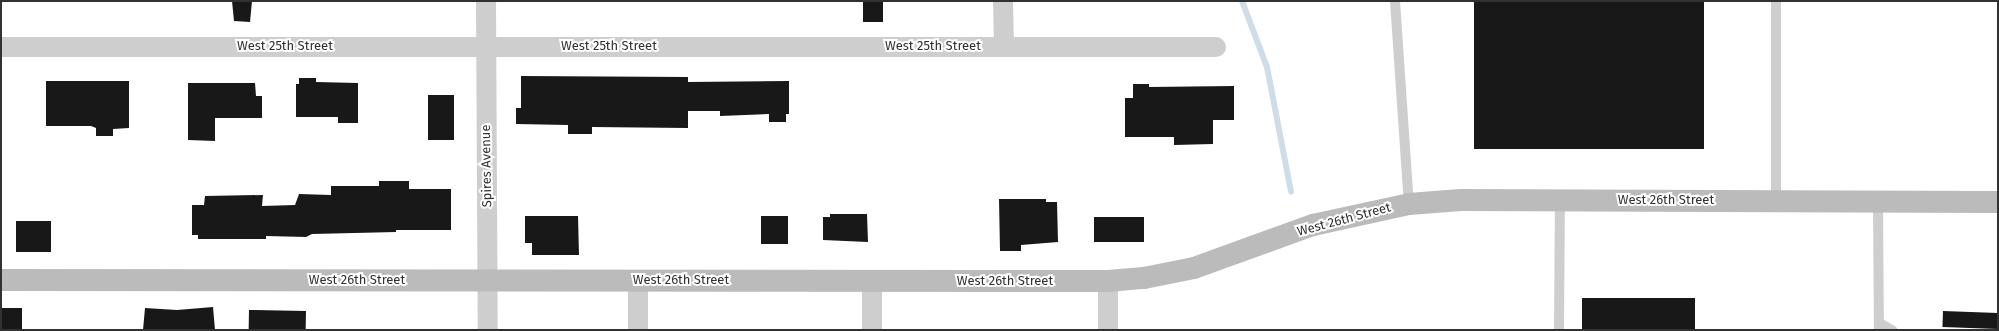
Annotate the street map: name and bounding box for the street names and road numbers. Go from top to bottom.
street label: West 25th Street [237,38,333,54]
street label: West 25th Street [561,38,657,54]
street label: West 25th Street [885,38,981,54]
street label: Spires Avenue [478,124,496,208]
street label: West 26th Street [1618,192,1714,208]
street label: West 26th Street [1295,200,1393,240]
street label: West 26th Street [309,272,405,288]
street label: West 26th Street [633,272,729,288]
street label: West 26th Street [957,273,1053,289]

